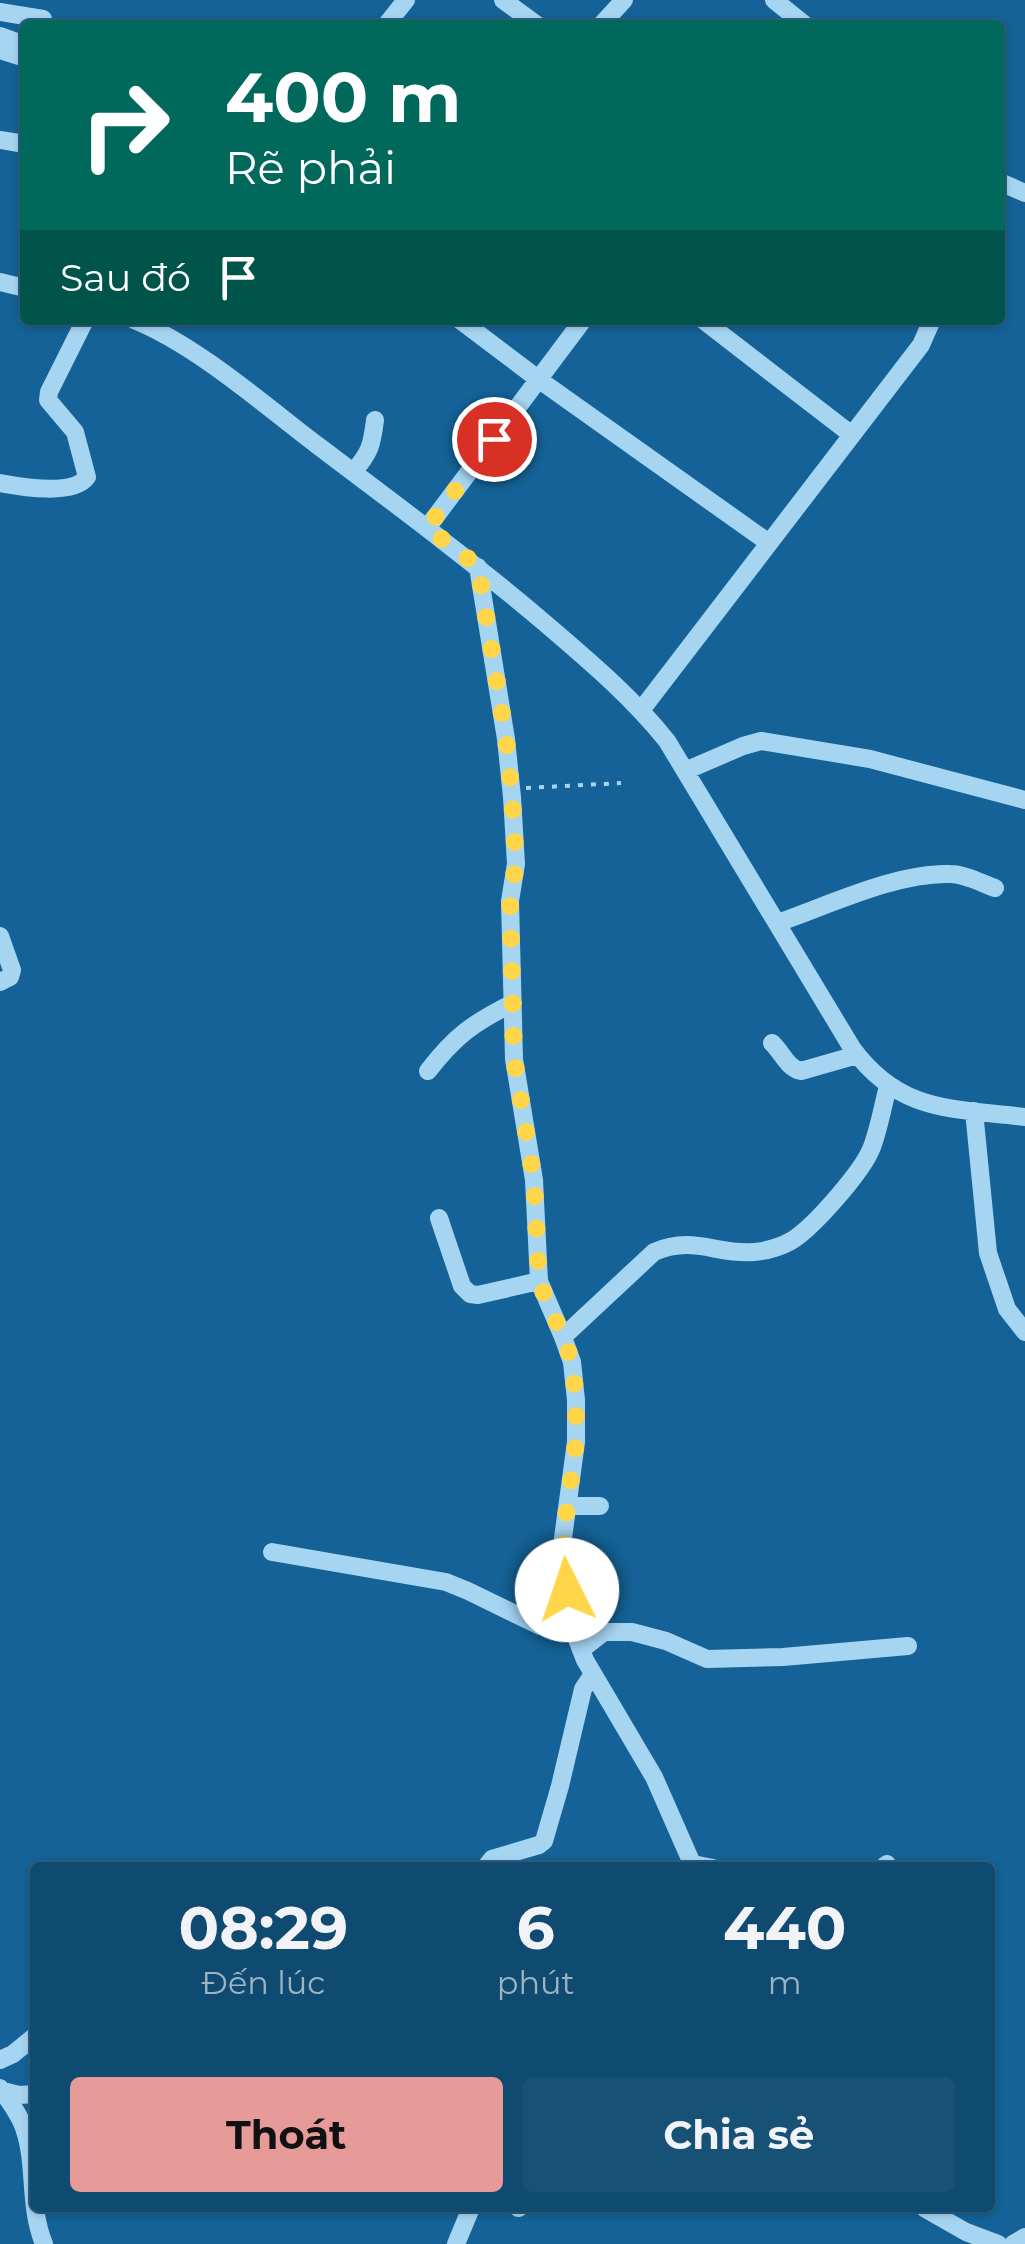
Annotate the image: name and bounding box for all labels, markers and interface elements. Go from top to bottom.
text: 400 m [225,54,462,140]
icon: right [60,60,190,190]
text: Rẽ phải [225,140,396,195]
icon: arrive [211,250,266,305]
text: Sau đó [60,254,191,301]
pin [452,397,537,482]
icon: arrive [467,412,522,467]
position arrow [515,1538,619,1642]
text: 08:29 [179,1891,348,1964]
text: 6 [517,1891,555,1964]
text: 440 [723,1891,846,1964]
text: Đến lúc [201,1963,325,2002]
text: phút [497,1963,575,2002]
text: m [768,1963,802,2002]
button: Thoát [70,2077,503,2192]
button: Chia sẻ [523,2077,955,2192]

